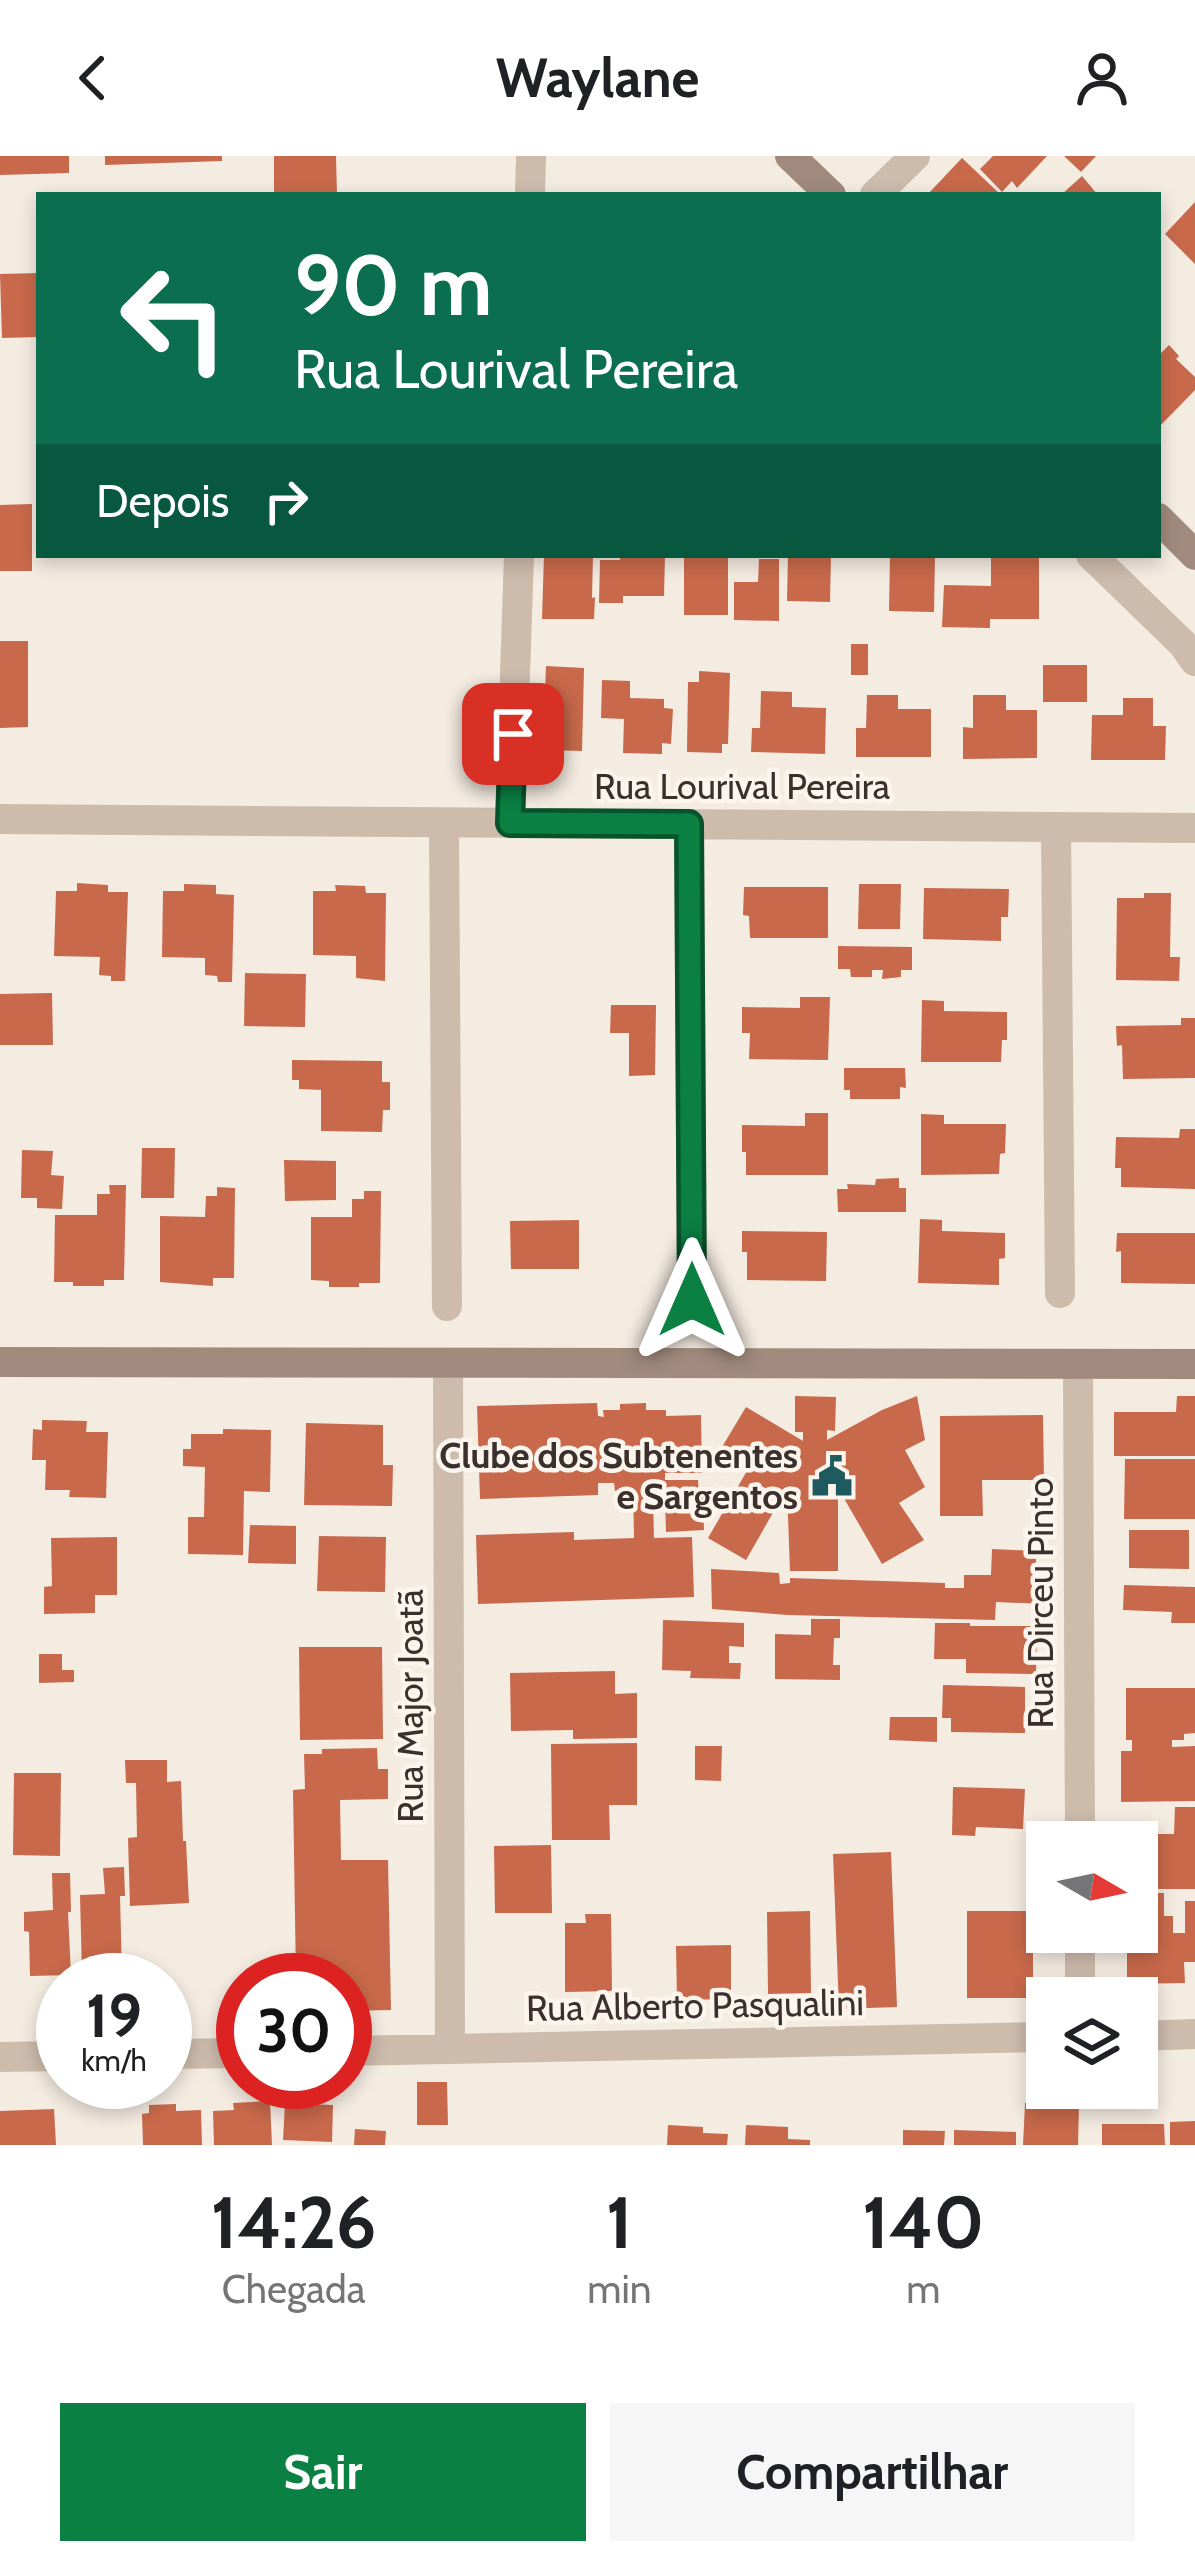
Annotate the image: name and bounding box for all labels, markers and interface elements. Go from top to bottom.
icon: back [60,45,126,111]
text: Waylane [496,45,699,111]
icon: person [1069,45,1135,111]
text: 90 m [294,234,492,336]
icon: left [96,240,252,396]
text: Rua Lourival Pereira [294,336,738,402]
icon: right [253,468,319,534]
text: Depois [96,474,229,528]
pin [462,683,564,785]
icon: arrive [480,701,546,767]
street label: Rua Lourival Pereira [594,764,890,808]
position arrow [629,1237,755,1363]
place label: Clube dos Subtenentes e Sargentos [439,1433,798,1518]
public building icon: Clube dos Subtenentes e Sargentos [809,1453,855,1499]
street label: Rua Dirceu Pinto [1018,1477,1062,1729]
street label: Rua Major Joatã [388,1589,432,1823]
north arrow [1026,1821,1158,1953]
map controls [1026,1821,1158,2109]
speed limit sign: 30 [216,1953,372,2109]
button: layers [1026,1977,1158,2109]
text: 19 [86,1979,142,2052]
street label: Rua Alberto Pasqualini [526,1980,864,2030]
text: km/h [81,2042,147,2079]
text: 14:26 [211,2179,377,2266]
text: 1 [606,2179,633,2266]
text: 140 [862,2179,984,2266]
text: Chegada [222,2265,365,2313]
text: min [587,2265,651,2313]
text: m [906,2265,940,2313]
button: Sair [60,2403,586,2541]
button: Compartilhar [610,2403,1135,2541]

